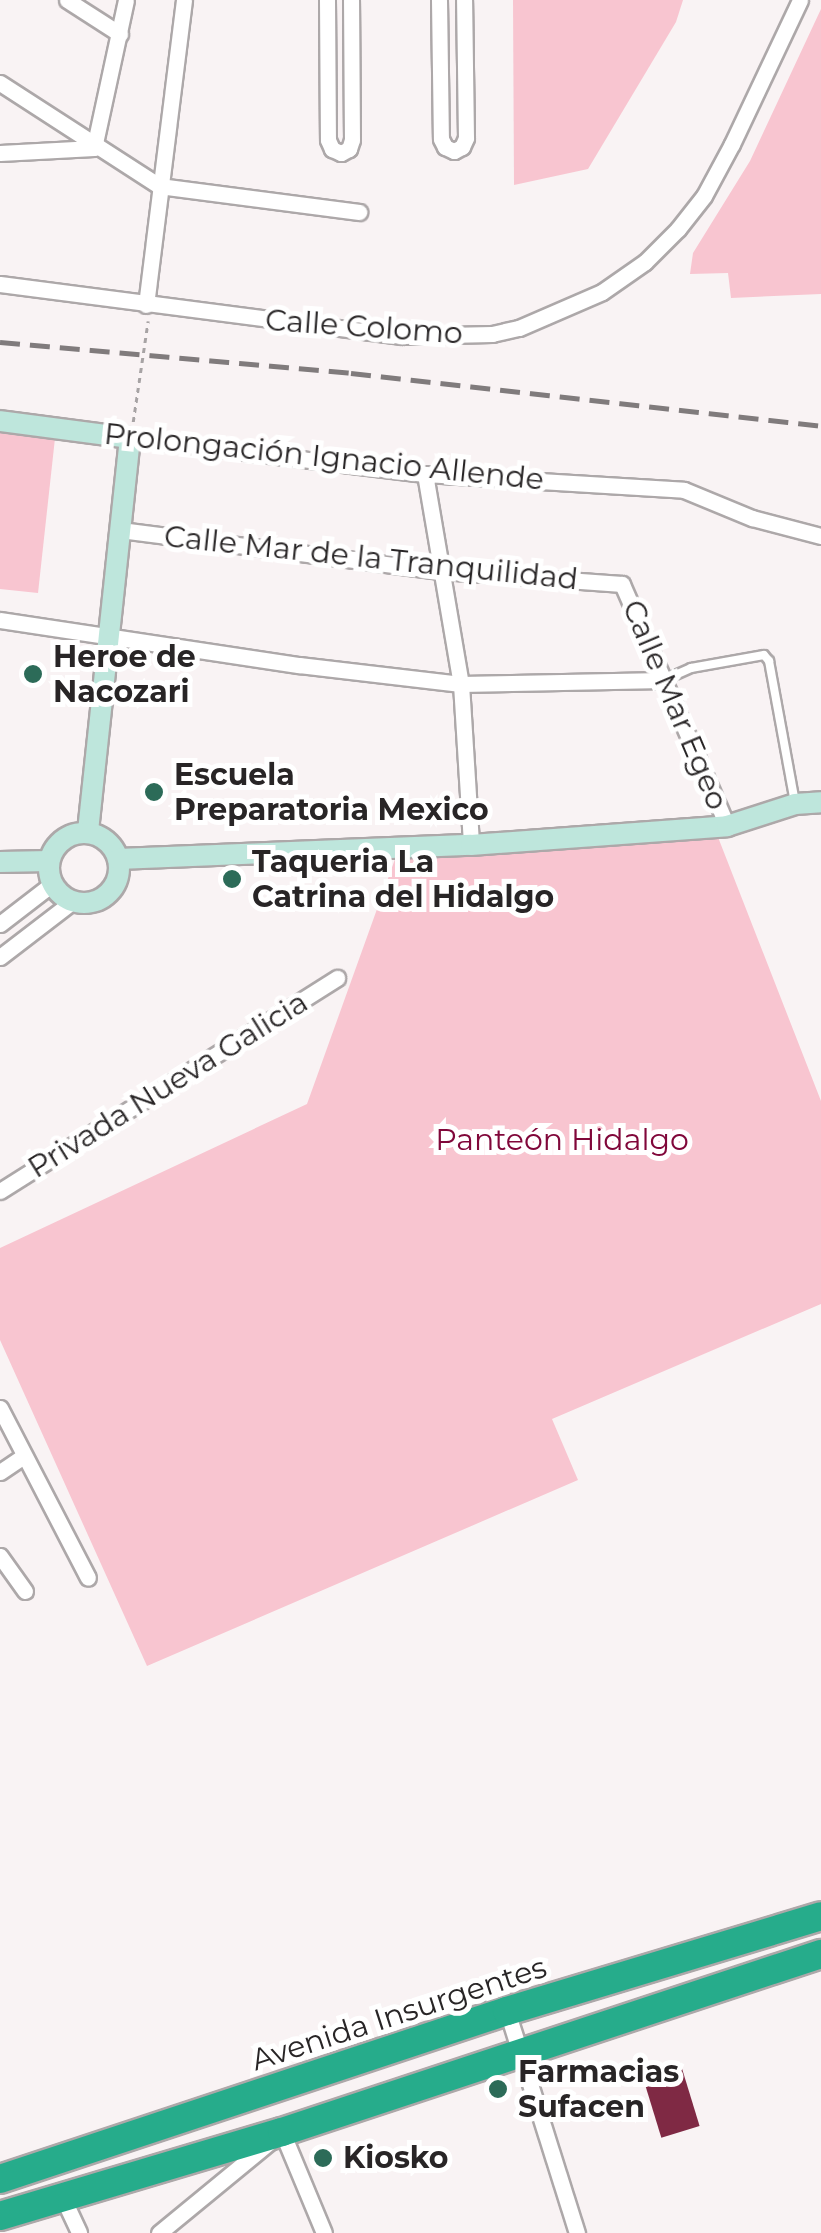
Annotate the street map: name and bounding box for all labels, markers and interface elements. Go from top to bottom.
street label: Calle Colomo [264,302,464,352]
street label: Prolongación Ignacio Allende [102,416,546,498]
street label: Calle Mar de la Tranquilidad [162,518,580,598]
street label: Calle Mar Egeo [615,595,735,815]
place label: Heroe de Nacozari [53,639,196,710]
marker: Heroe de Nacozari [22,663,44,685]
place label: Escuela Preparatoria Mexico [174,757,489,828]
marker: Escuela Preparatoria Mexico [143,781,165,803]
place label: Taqueria La Catrina del Hidalgo [252,844,554,914]
marker: Taqueria La Catrina del Hidalgo [221,868,243,890]
street label: Privada Nueva Galicia [21,984,315,1186]
park label: Panteón Hidalgo [435,1122,689,1158]
street label: Avenida Insurgentes [247,1949,551,2079]
place label: Farmacias Sufacen [518,2054,679,2124]
marker: Farmacias Sufacen [487,2078,509,2100]
place label: Kiosko [343,2140,448,2176]
marker: Kiosko [312,2147,334,2169]

